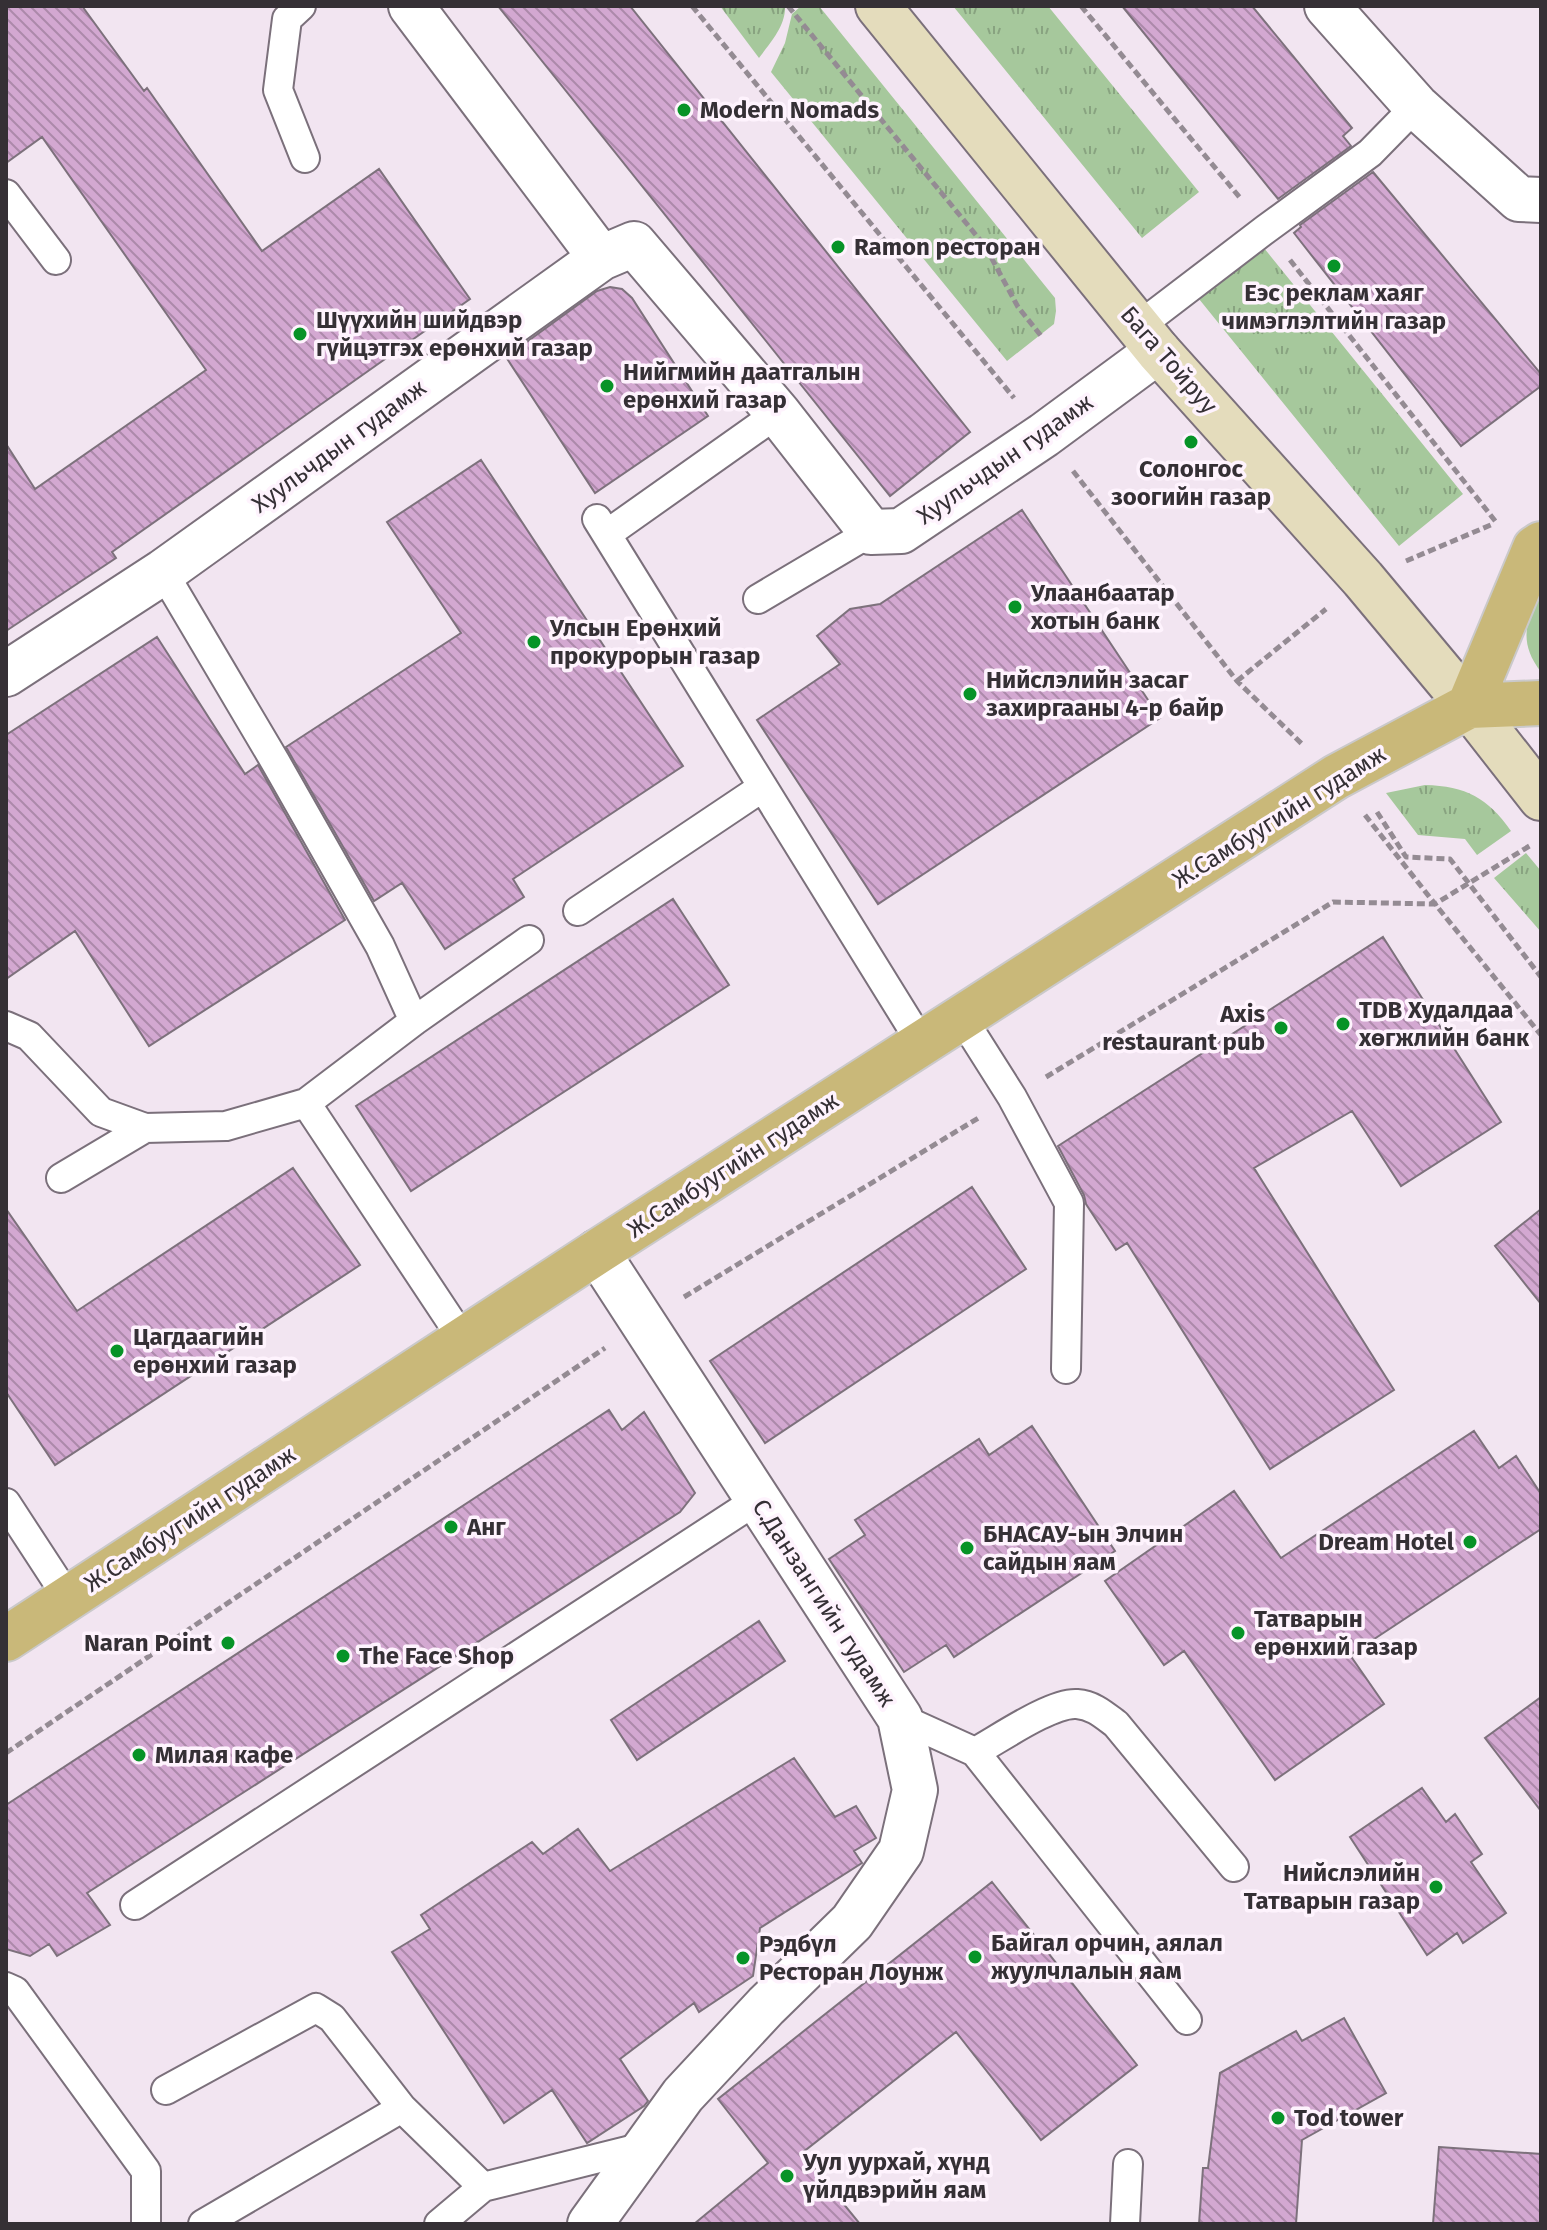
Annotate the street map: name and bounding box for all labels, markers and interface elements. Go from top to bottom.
place label: Modern Nomads [700,96,879,124]
marker: Modern Nomads [675,101,693,119]
place label: Ramon ресторан [854,233,1041,261]
marker: Ramon ресторан [829,238,847,256]
marker: Еэс реклам хаяг чимэглэлтийн газар [1325,257,1343,275]
place label: Еэс реклам хаяг чимэглэлтийн газар [1222,279,1446,335]
street label: Бага Тойруу [1115,301,1223,420]
place label: Шүүхийн шийдвэр гүйцэтгэх ерөнхий газар [316,306,593,362]
marker: Шүүхийн шийдвэр гүйцэтгэх ерөнхий газар [291,325,309,343]
place label: Нийгмийн даатгалын ерөнхий газар [623,358,860,414]
street label: Хуульчдын гудамж [246,373,432,519]
marker: Нийгмийн даатгалын ерөнхий газар [598,377,616,395]
street label: Хуульчдын гудамж [912,388,1098,530]
marker: Солонгос зоогийн газар [1182,433,1200,451]
place label: Солонгос зоогийн газар [1111,455,1271,511]
place label: Улаанбаатар хотын банк [1030,579,1175,635]
marker: Улаанбаатар хотын банк [1006,598,1024,616]
place label: Улсын Ерөнхий прокурорын газар [549,614,760,670]
marker: Улсын Ерөнхий прокурорын газар [525,633,543,651]
place label: Нийслэлийн засаг захиргааны 4-р байр [986,666,1224,722]
marker: Нийслэлийн засаг захиргааны 4-р байр [961,685,979,703]
street label: Ж.Самбуугийн гудамж [1167,740,1391,894]
place label: TDB Худалдаа хөгжлийн банк [1358,996,1530,1052]
place label: Axis restaurant pub [1102,1000,1265,1056]
marker: TDB Худалдаа хөгжлийн банк [1334,1015,1352,1033]
marker: Axis restaurant pub [1272,1019,1290,1037]
street label: Ж.Самбуугийн гудамж [622,1086,844,1244]
place label: Цагдаагийн ерөнхий газар [133,1323,297,1379]
marker: Цагдаагийн ерөнхий газар [108,1342,126,1360]
street label: Ж.Самбуугийн гудамж [79,1440,301,1598]
street label: С.Данзангийн гудамж [746,1494,902,1712]
place label: Анг [466,1513,506,1541]
marker: Анг [442,1518,460,1536]
place label: БНАСАУ-ын Элчин сайдын яам [983,1520,1183,1576]
place label: Dream Hotel [1318,1528,1455,1556]
marker: Dream Hotel [1461,1533,1479,1551]
marker: БНАСАУ-ын Элчин сайдын яам [958,1539,976,1557]
place label: Татварын ерөнхий газар [1254,1605,1418,1661]
marker: Татварын ерөнхий газар [1229,1624,1247,1642]
place label: Naran Point [84,1629,213,1657]
marker: Naran Point [219,1634,237,1652]
place label: The Face Shop [359,1642,514,1670]
marker: The Face Shop [334,1647,352,1665]
place label: Милая кафе [155,1741,293,1769]
marker: Милая кафе [130,1746,148,1764]
place label: Нийслэлийн Татварын газар [1244,1859,1420,1915]
marker: Нийслэлийн Татварын газар [1427,1878,1445,1896]
place label: Байгал орчин, аялал жуулчлалын яам [991,1929,1223,1985]
place label: Рэдбүл Ресторан Лоунж [759,1930,944,1986]
marker: Байгал орчин, аялал жуулчлалын яам [966,1948,984,1966]
marker: Рэдбүл Ресторан Лоунж [734,1949,752,1967]
place label: Tod tower [1294,2104,1404,2132]
marker: Tod tower [1269,2109,1287,2127]
place label: Уул уурхай, хүнд үйлдвэрийн яам [802,2148,990,2204]
marker: Уул уурхай, хүнд үйлдвэрийн яам [778,2167,796,2185]

